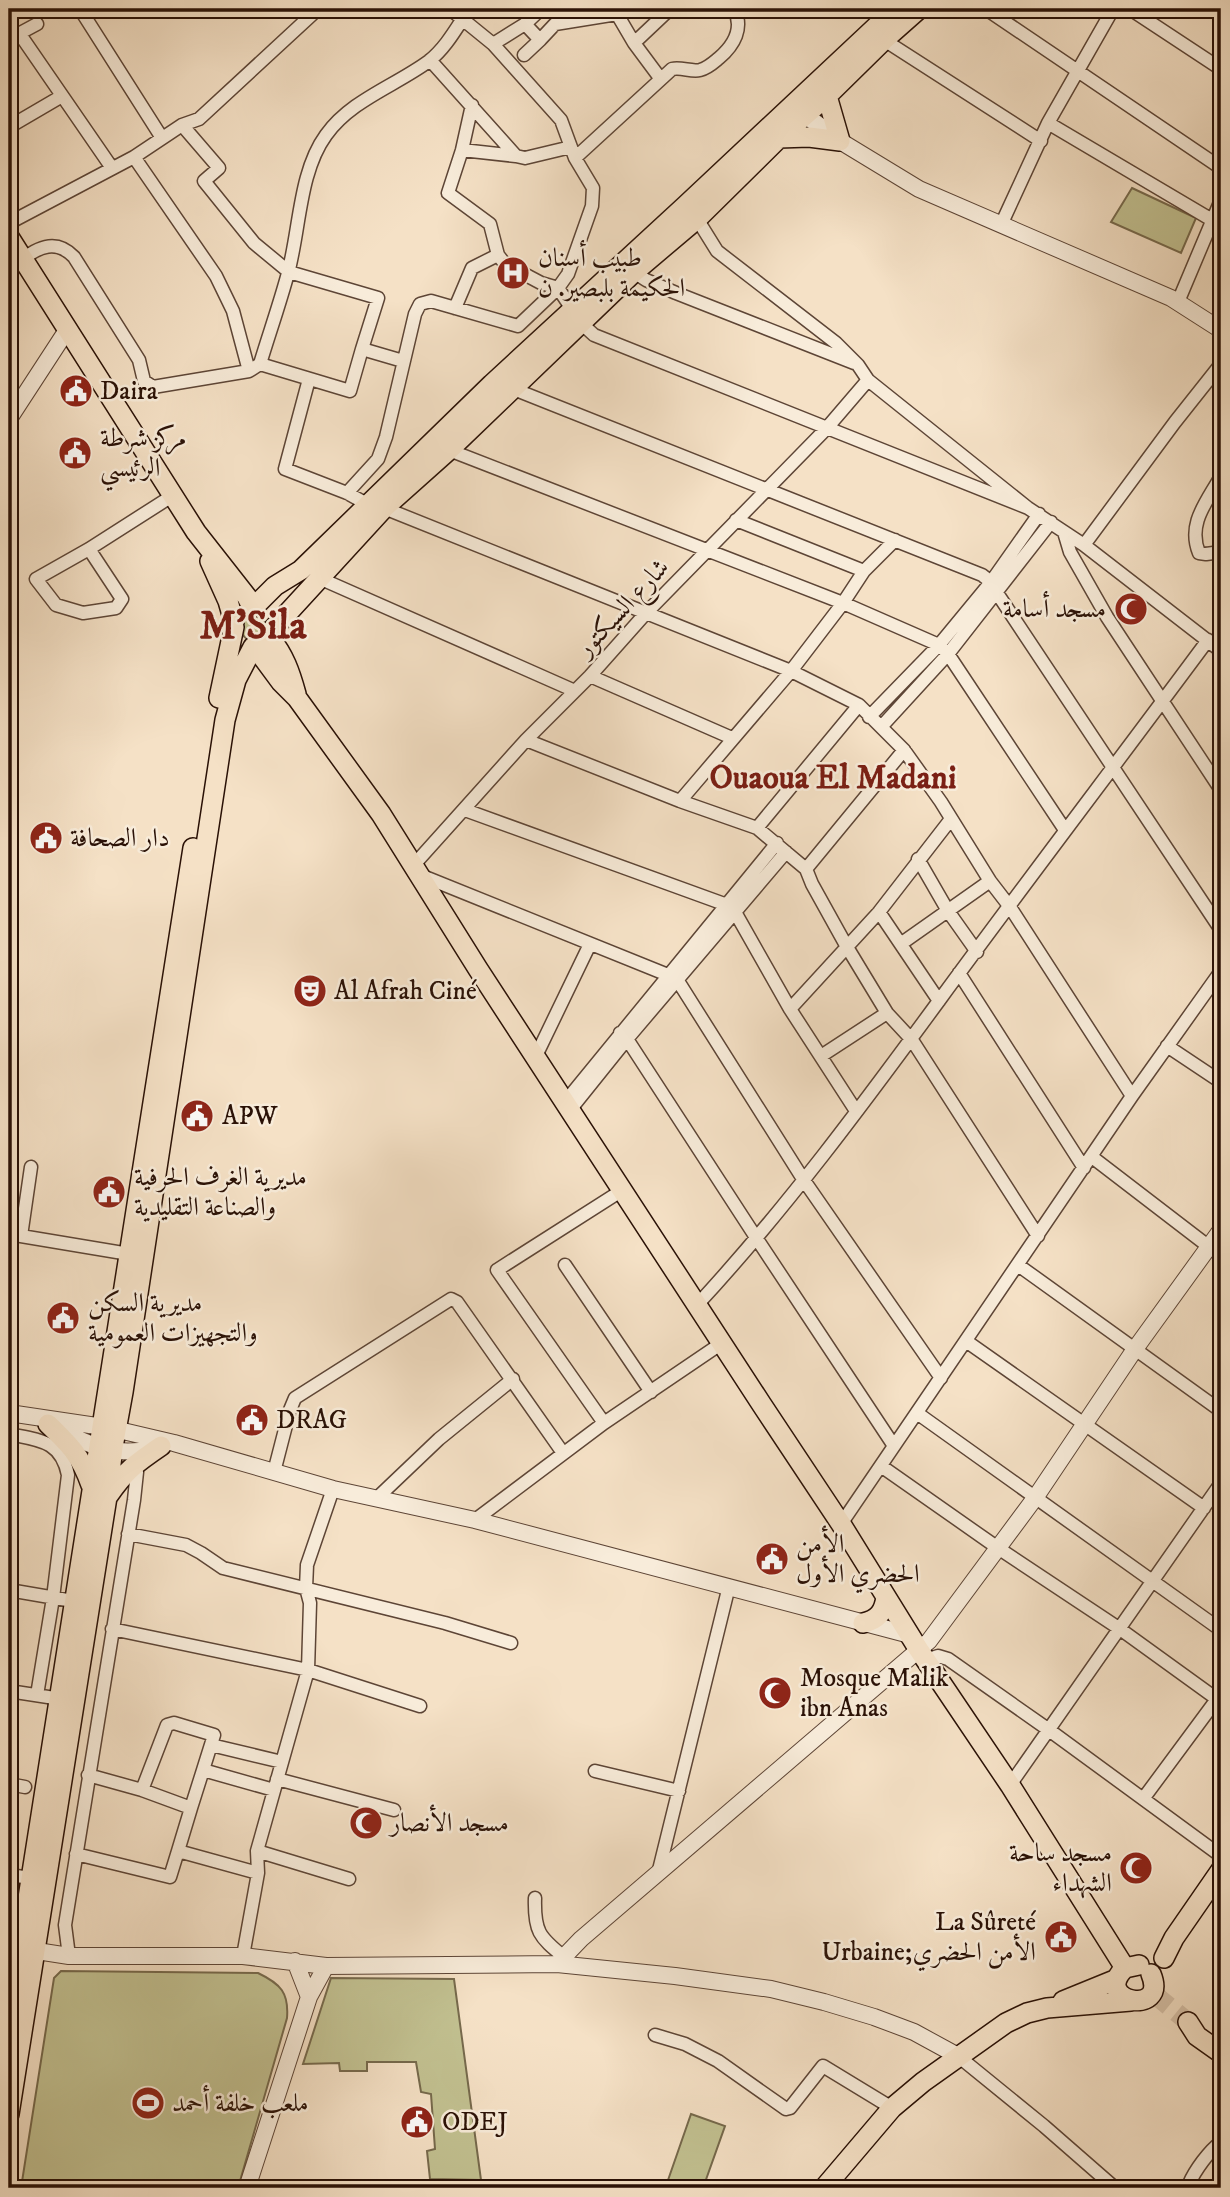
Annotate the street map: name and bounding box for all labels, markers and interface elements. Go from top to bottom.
place label: طبيب أسنان الحكيمة بلبصير. ن [538,240,685,305]
hospital icon: طبيب أسنان الحكيمة بلبصير. ن [494,254,532,292]
public building icon: Daira [57,372,95,410]
place label: Daira [100,375,158,408]
place label: مركز شرطة الرئيسي [100,422,187,491]
public building icon: مركز شرطة الرئيسي [56,434,94,472]
street label: شارع السيكتور [567,552,680,669]
mosque icon: مسجد أسامة [1112,590,1150,628]
place label: مسجد أسامة [1003,591,1106,626]
district label: M'Sila [199,602,308,652]
district label: Ouaoua El Madani [709,758,957,799]
public building icon: دار الصحافة [27,819,65,857]
place label: دار الصحافة [70,822,170,855]
theatre icon: Al Afrah Ciné [291,972,329,1010]
place label: Al Afrah Ciné [334,975,477,1008]
public building icon: APW [178,1097,216,1135]
place label: APW [222,1100,279,1133]
place label: مديرية الغرف الحرفية والصناعة التقليدية [134,1161,307,1224]
public building icon: مديرية الغرف الحرفية والصناعة التقليدية [90,1173,128,1211]
place label: مديرية السكن والتجهيزات العمومية [88,1287,258,1350]
public building icon: مديرية السكن والتجهيزات العمومية [44,1299,82,1337]
public building icon: DRAG [233,1401,271,1439]
place label: DRAG [276,1404,347,1437]
place label: الأمن الحضري الأول [796,1525,920,1594]
public building icon: الأمن الحضري الأول [753,1540,791,1578]
place label: Mosque Malik ibn Anas [800,1662,949,1725]
mosque icon: Mosque Malik ibn Anas [756,1674,794,1712]
mosque icon: مسجد الأنصار [347,1804,385,1842]
place label: مسجد الأنصار [387,1804,509,1840]
place label: مسجد ساحة الشهداء [1009,1837,1112,1900]
mosque icon: مسجد ساحة الشهداء [1117,1849,1155,1887]
place label: La Sûreté Urbaine;الأمن الحضري [822,1906,1036,1972]
public building icon: La Sûreté Urbaine;الأمن الحضري [1042,1918,1080,1956]
sports icon: ملعب خلفة أحمد [129,2084,167,2122]
place label: ملعب خلفة أحمد [172,2085,309,2120]
public building icon: ODEJ [398,2103,436,2141]
place label: ODEJ [442,2106,508,2139]

